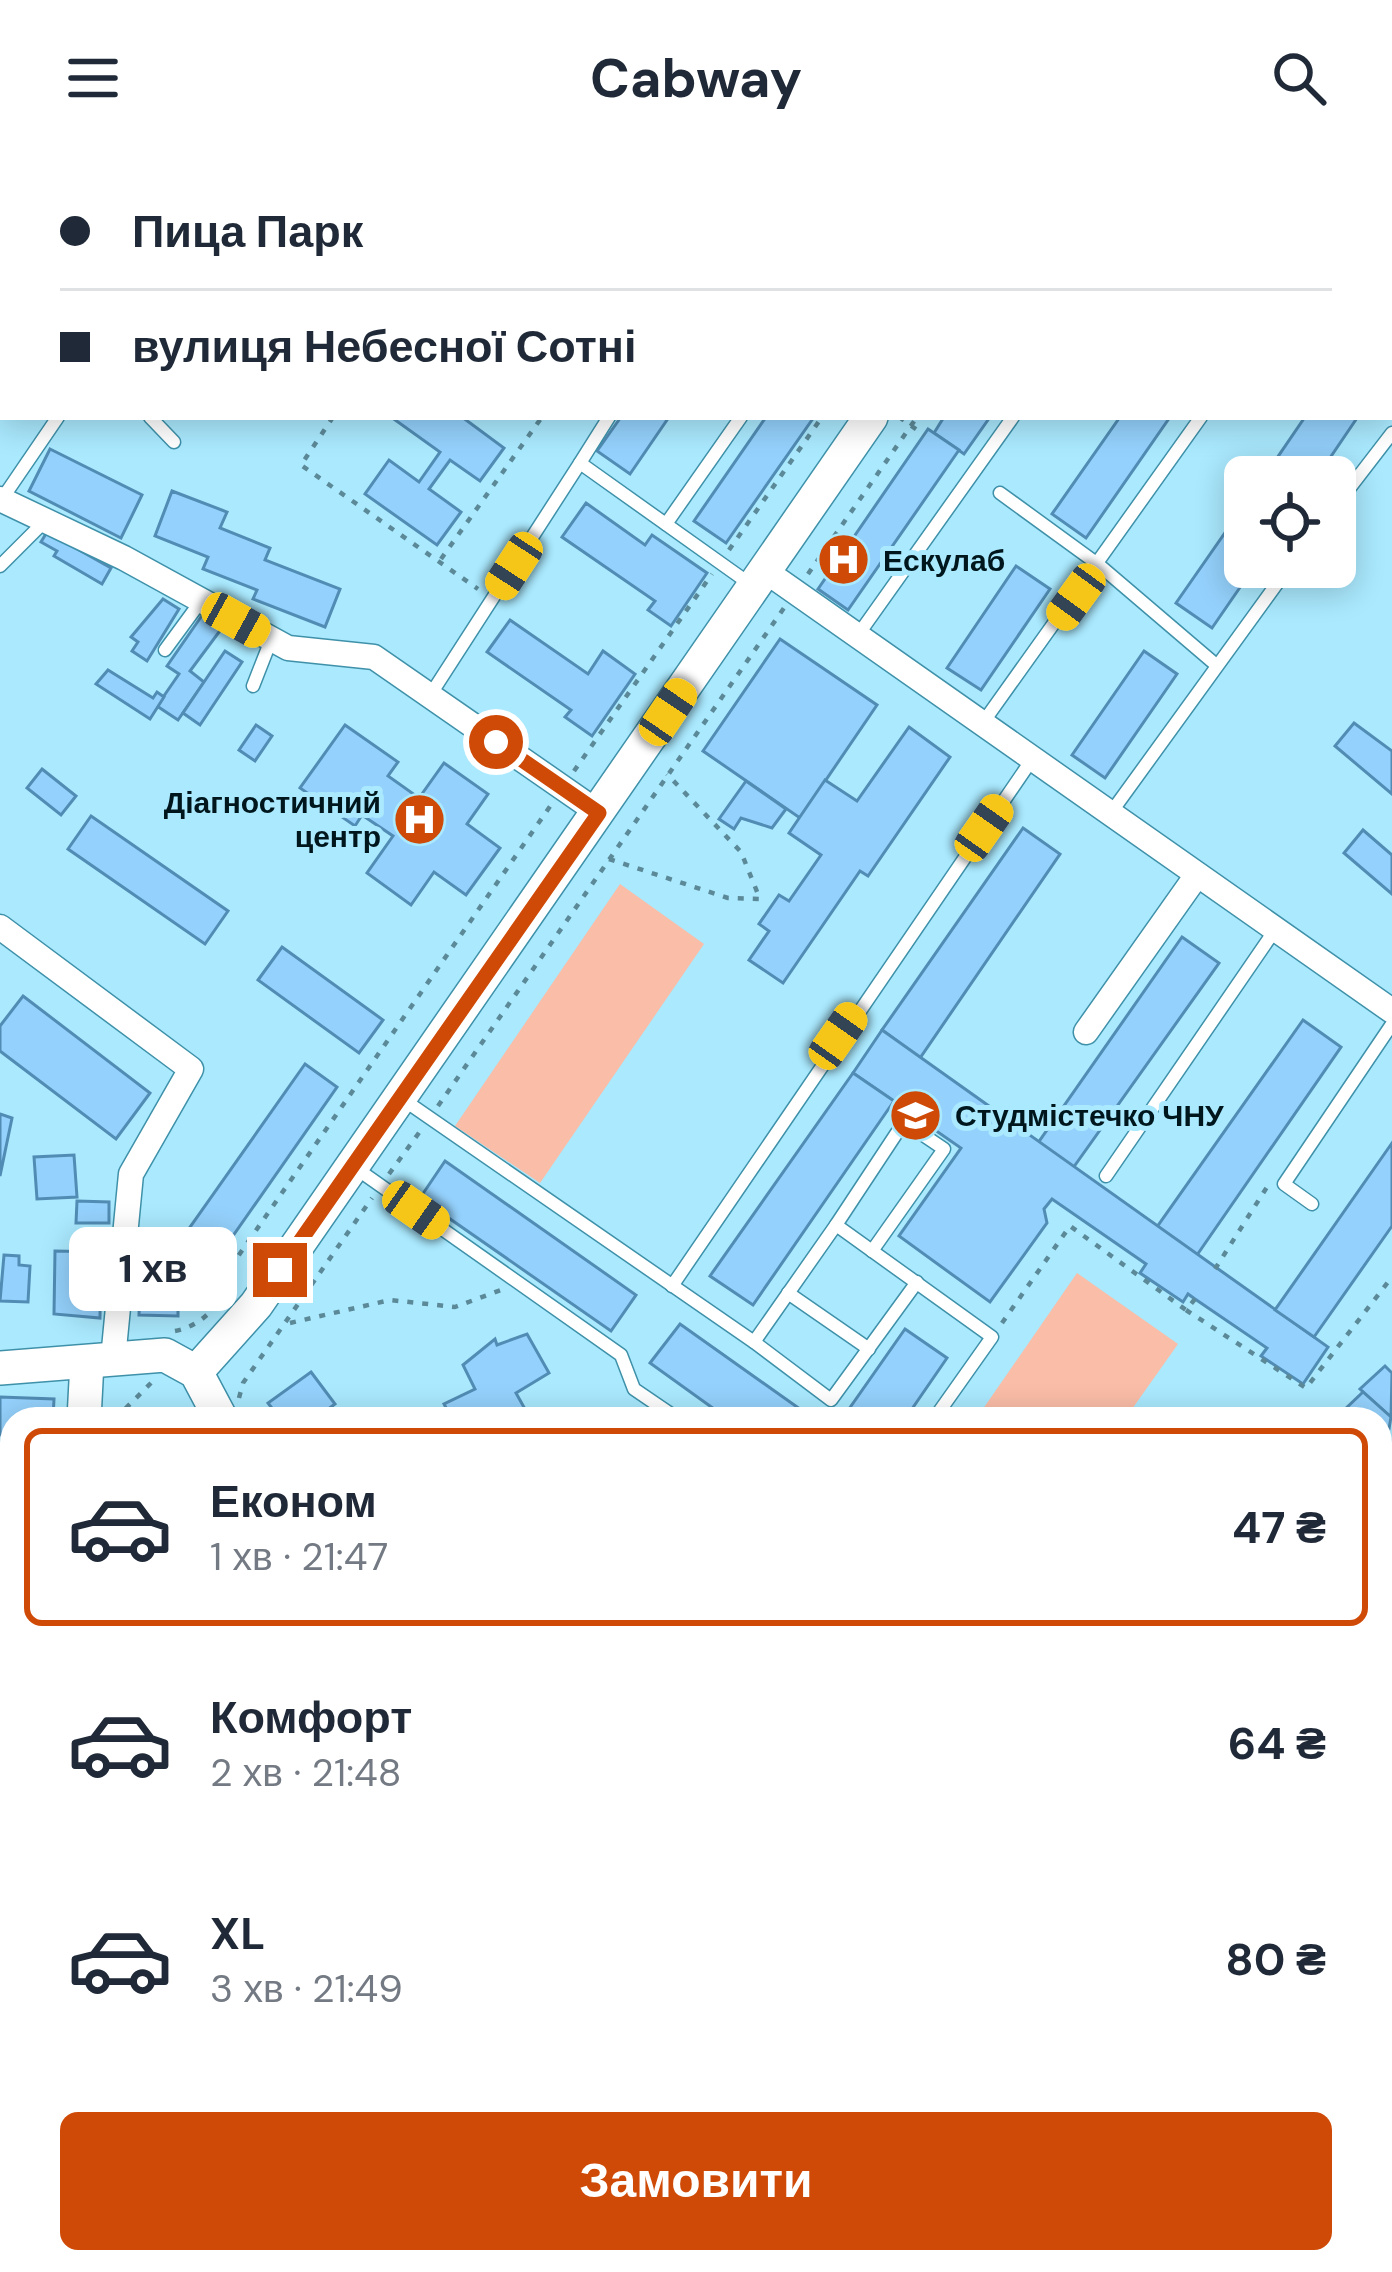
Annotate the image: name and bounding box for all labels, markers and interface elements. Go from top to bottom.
text: Cabway [590,43,802,114]
icon: menu [60,45,126,111]
icon: search [1266,45,1332,111]
text: Пица Парк [132,202,363,261]
text: вулиця Небесної Сотні [132,317,636,376]
map controls [1224,456,1356,588]
button: locate [1224,456,1356,588]
car [479,526,549,606]
hospital icon: Ескулаб [816,532,872,588]
place label: Ескулаб [883,541,1005,580]
car [1040,557,1112,637]
car [196,587,276,653]
car [633,672,703,752]
route start [469,715,523,769]
place label: Діагностичний центр [164,783,381,856]
car [949,788,1019,868]
hospital icon: Діагностичний центр [392,791,448,847]
car [803,996,873,1076]
school or university icon: Студмістечко ЧНУ [888,1087,944,1143]
place label: Студмістечко ЧНУ [955,1096,1224,1135]
car [376,1175,456,1245]
callout: 1 хв [70,1228,238,1312]
text: 1 хв [118,1243,188,1294]
route end [253,1243,307,1297]
text: Економ [210,1472,377,1531]
icon: car [66,1473,174,1581]
text: 47 ₴ [1232,1498,1326,1557]
text: 1 хв · 21:47 [210,1531,388,1582]
text: Комфорт [210,1688,412,1747]
icon: car [66,1689,174,1797]
text: 64 ₴ [1228,1714,1326,1773]
text: 2 хв · 21:48 [210,1747,401,1798]
text: XL [210,1904,265,1963]
icon: car [66,1905,174,2013]
text: 80 ₴ [1225,1930,1326,1989]
text: 3 хв · 21:49 [210,1963,403,2014]
button: Замовити [60,2112,1332,2250]

